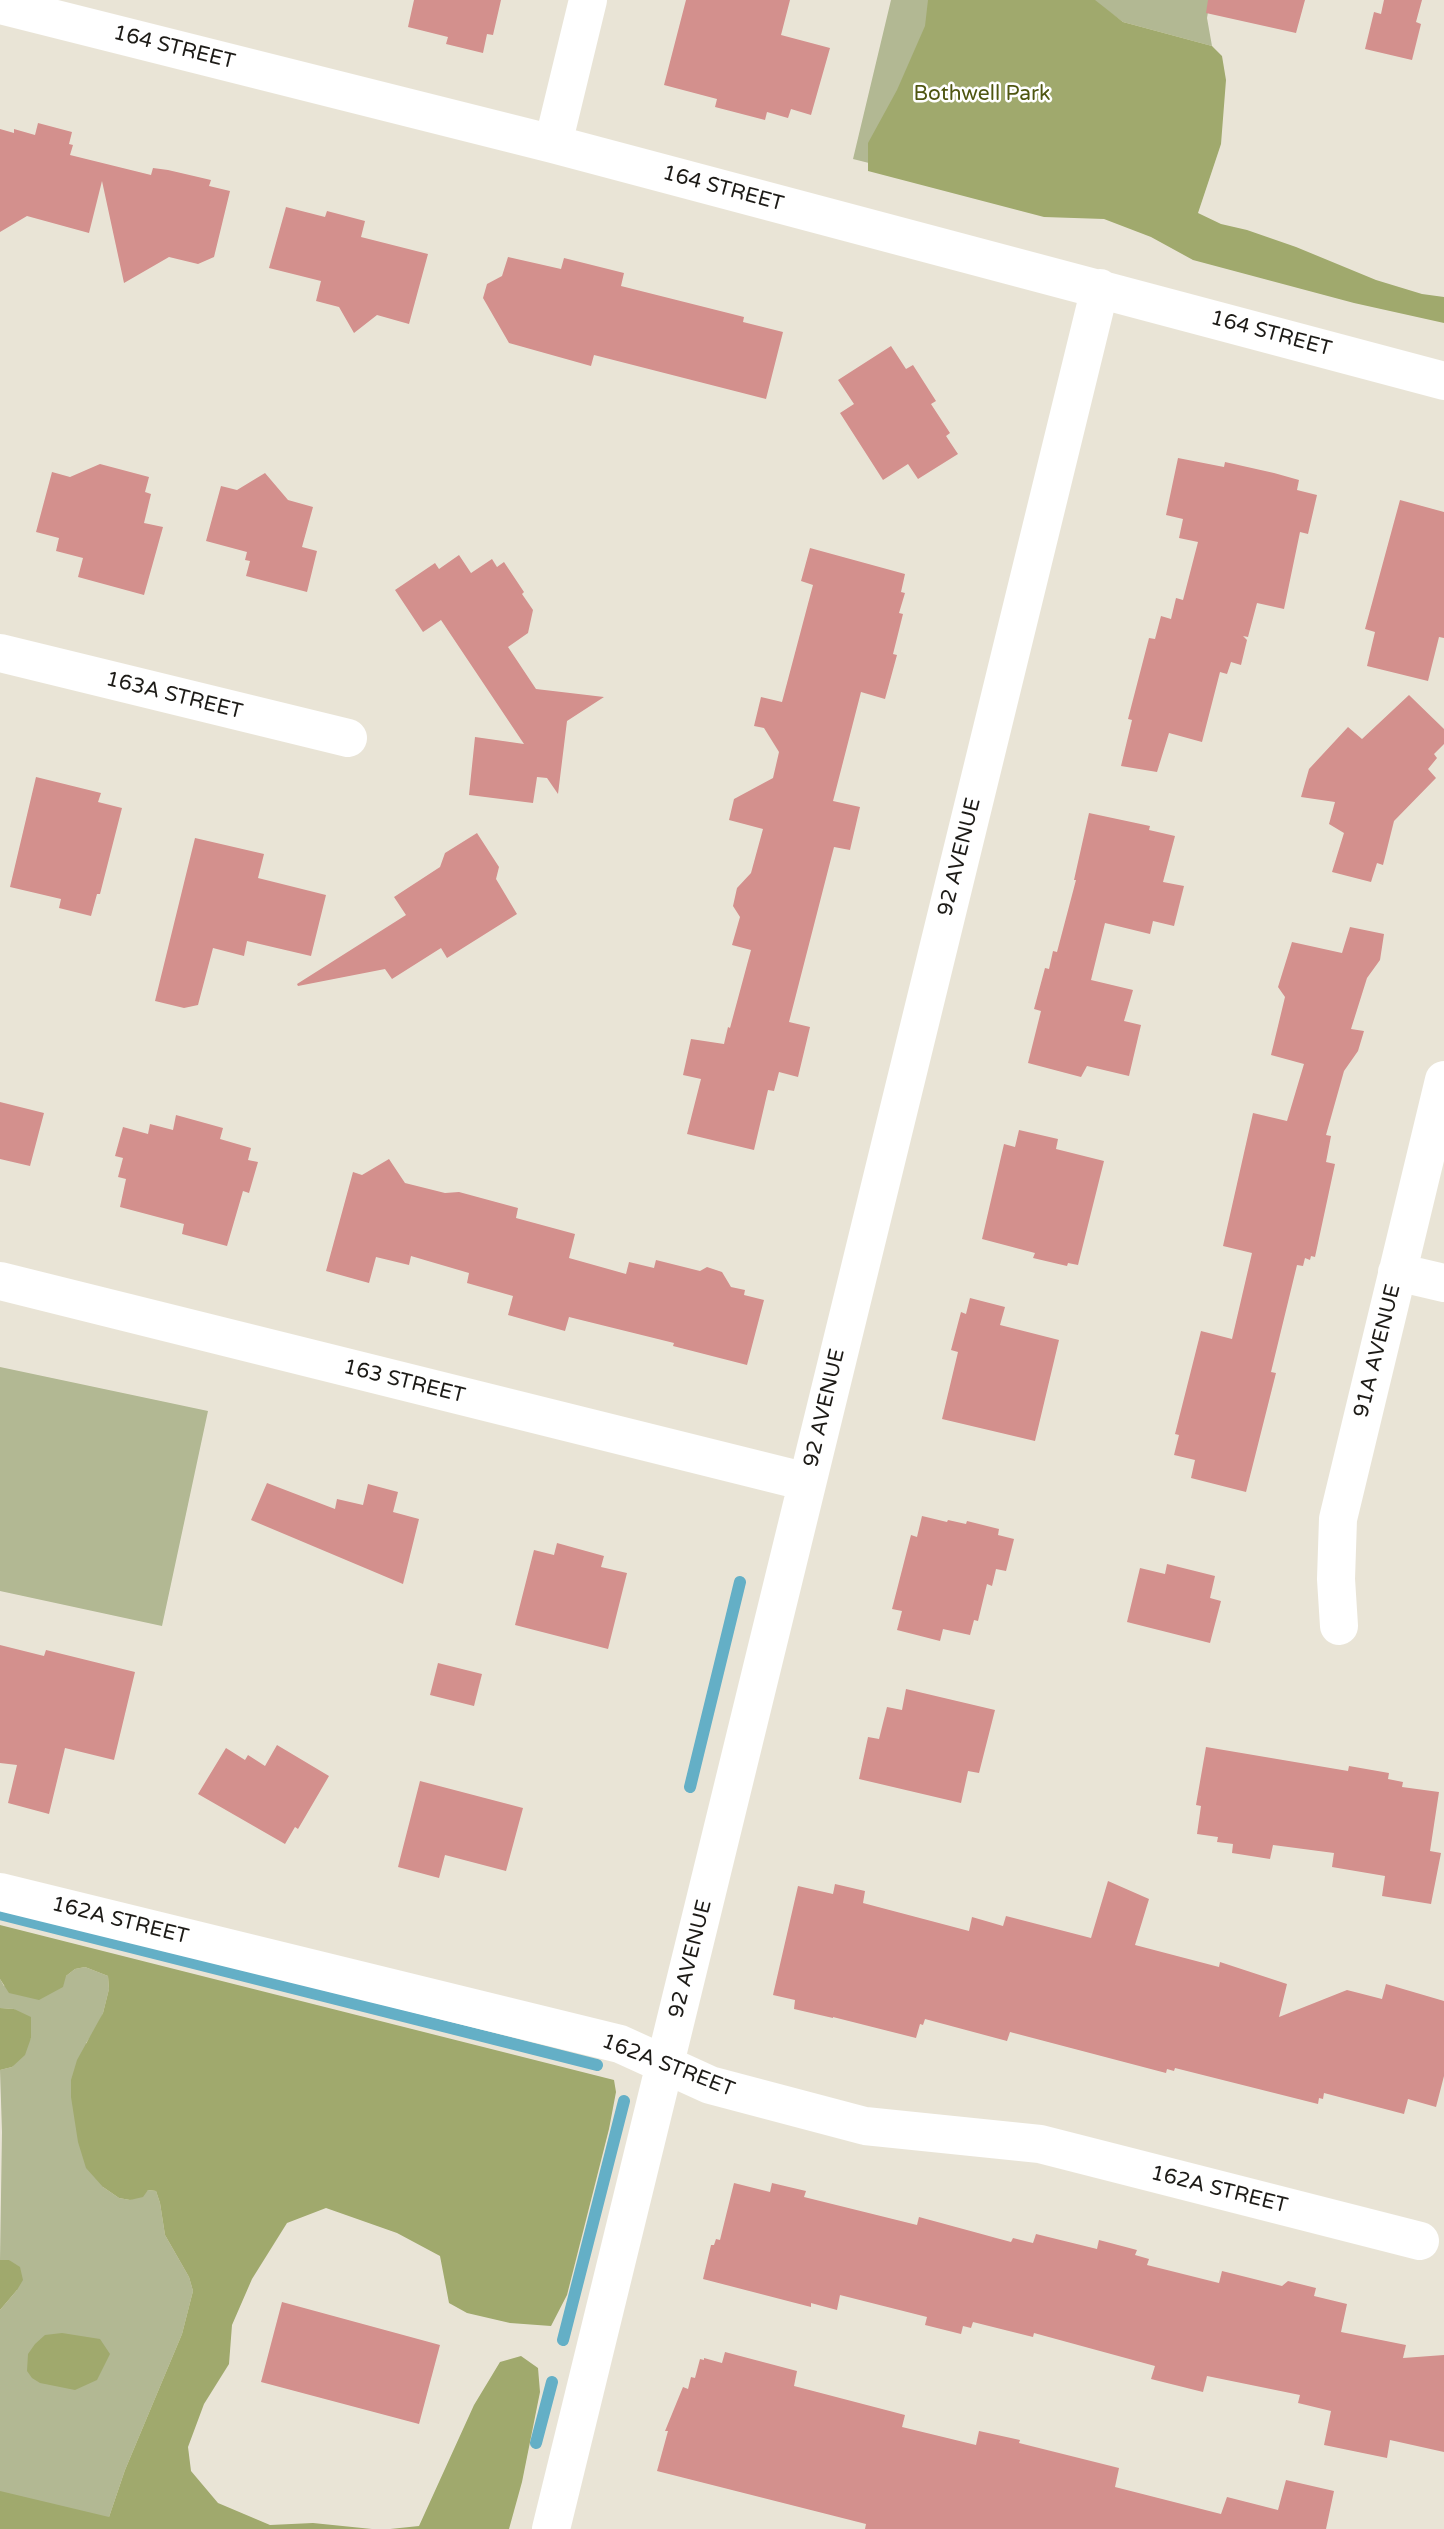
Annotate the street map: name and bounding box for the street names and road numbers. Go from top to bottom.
street label: 164 STREET [111,21,237,75]
street label: 164 STREET [660,161,786,217]
street label: 164 STREET [1208,306,1334,362]
street label: 163A STREET [103,667,245,725]
street label: 92 AVENUE [933,795,987,919]
street label: 91A AVENUE [1349,1282,1407,1420]
street label: 92 AVENUE [799,1346,851,1470]
street label: 163 STREET [341,1355,467,1409]
street label: 162A STREET [49,1892,191,1950]
street label: 92 AVENUE [664,1897,718,2021]
street label: 162A STREET [598,2029,738,2103]
street label: 162A STREET [1148,2161,1290,2219]

